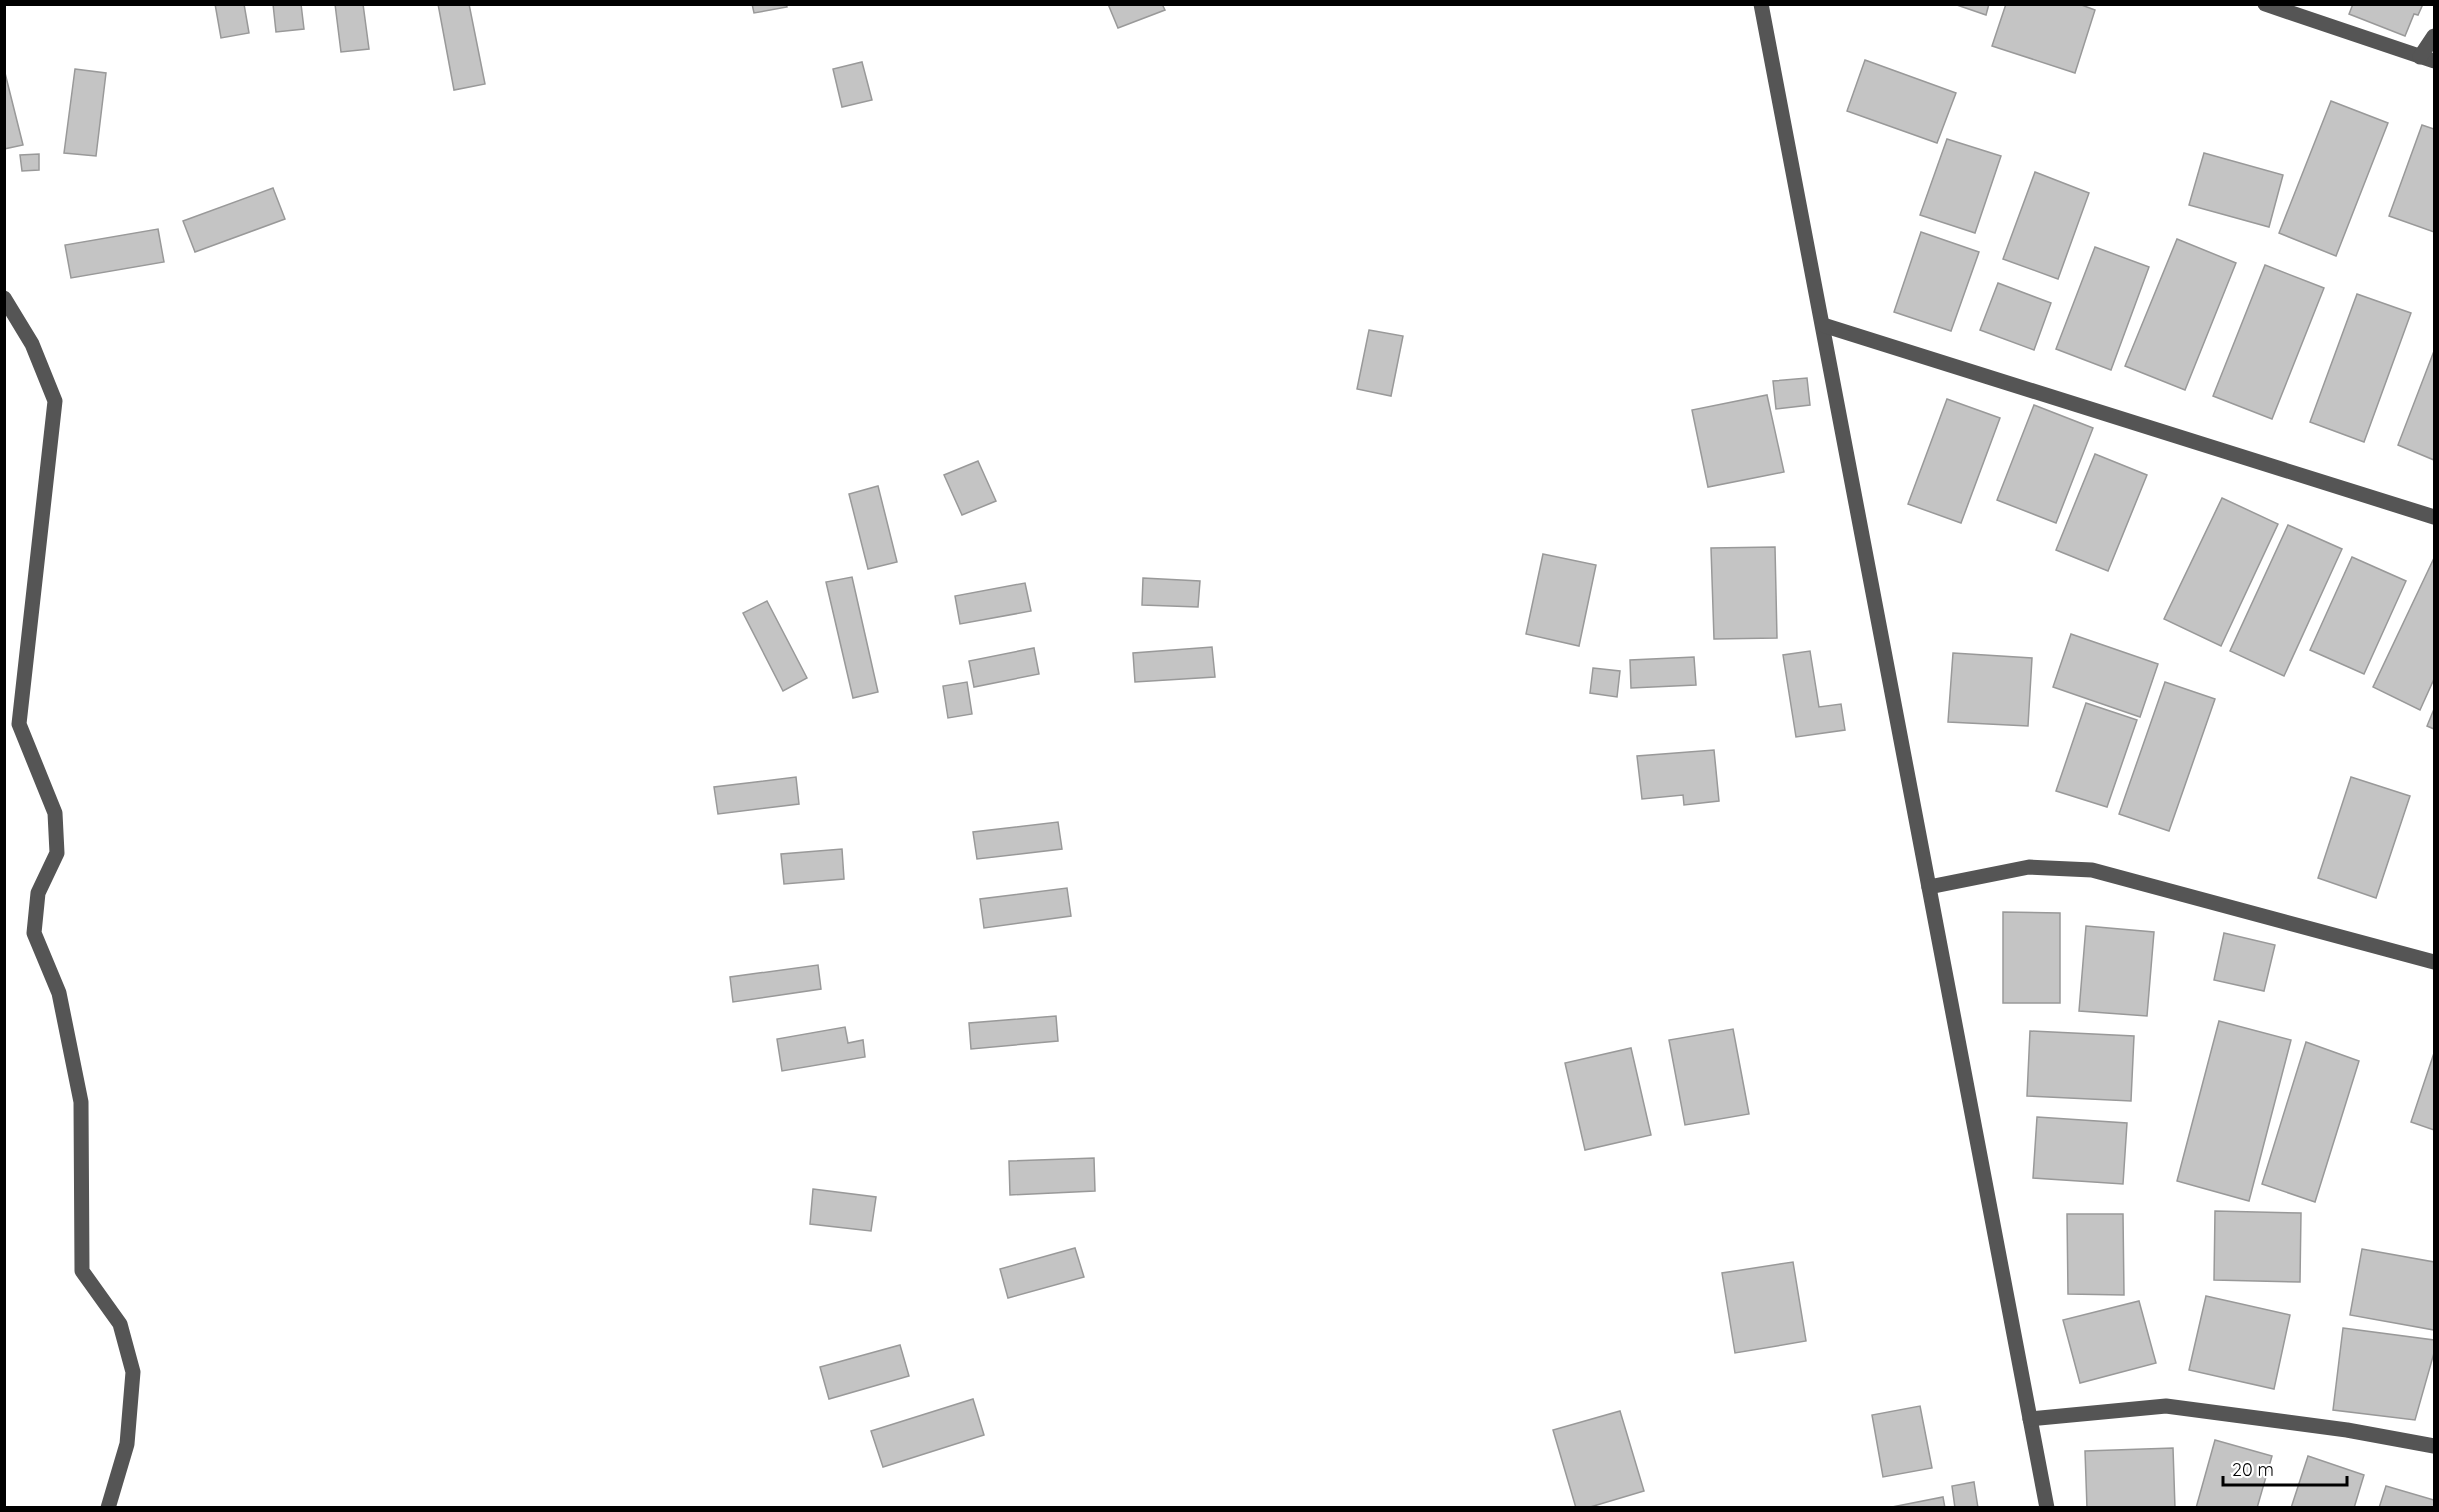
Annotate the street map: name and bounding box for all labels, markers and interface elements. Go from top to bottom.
scale bar [2223,1449,2348,1487]
text: 20 m [2232,1458,2274,1481]

